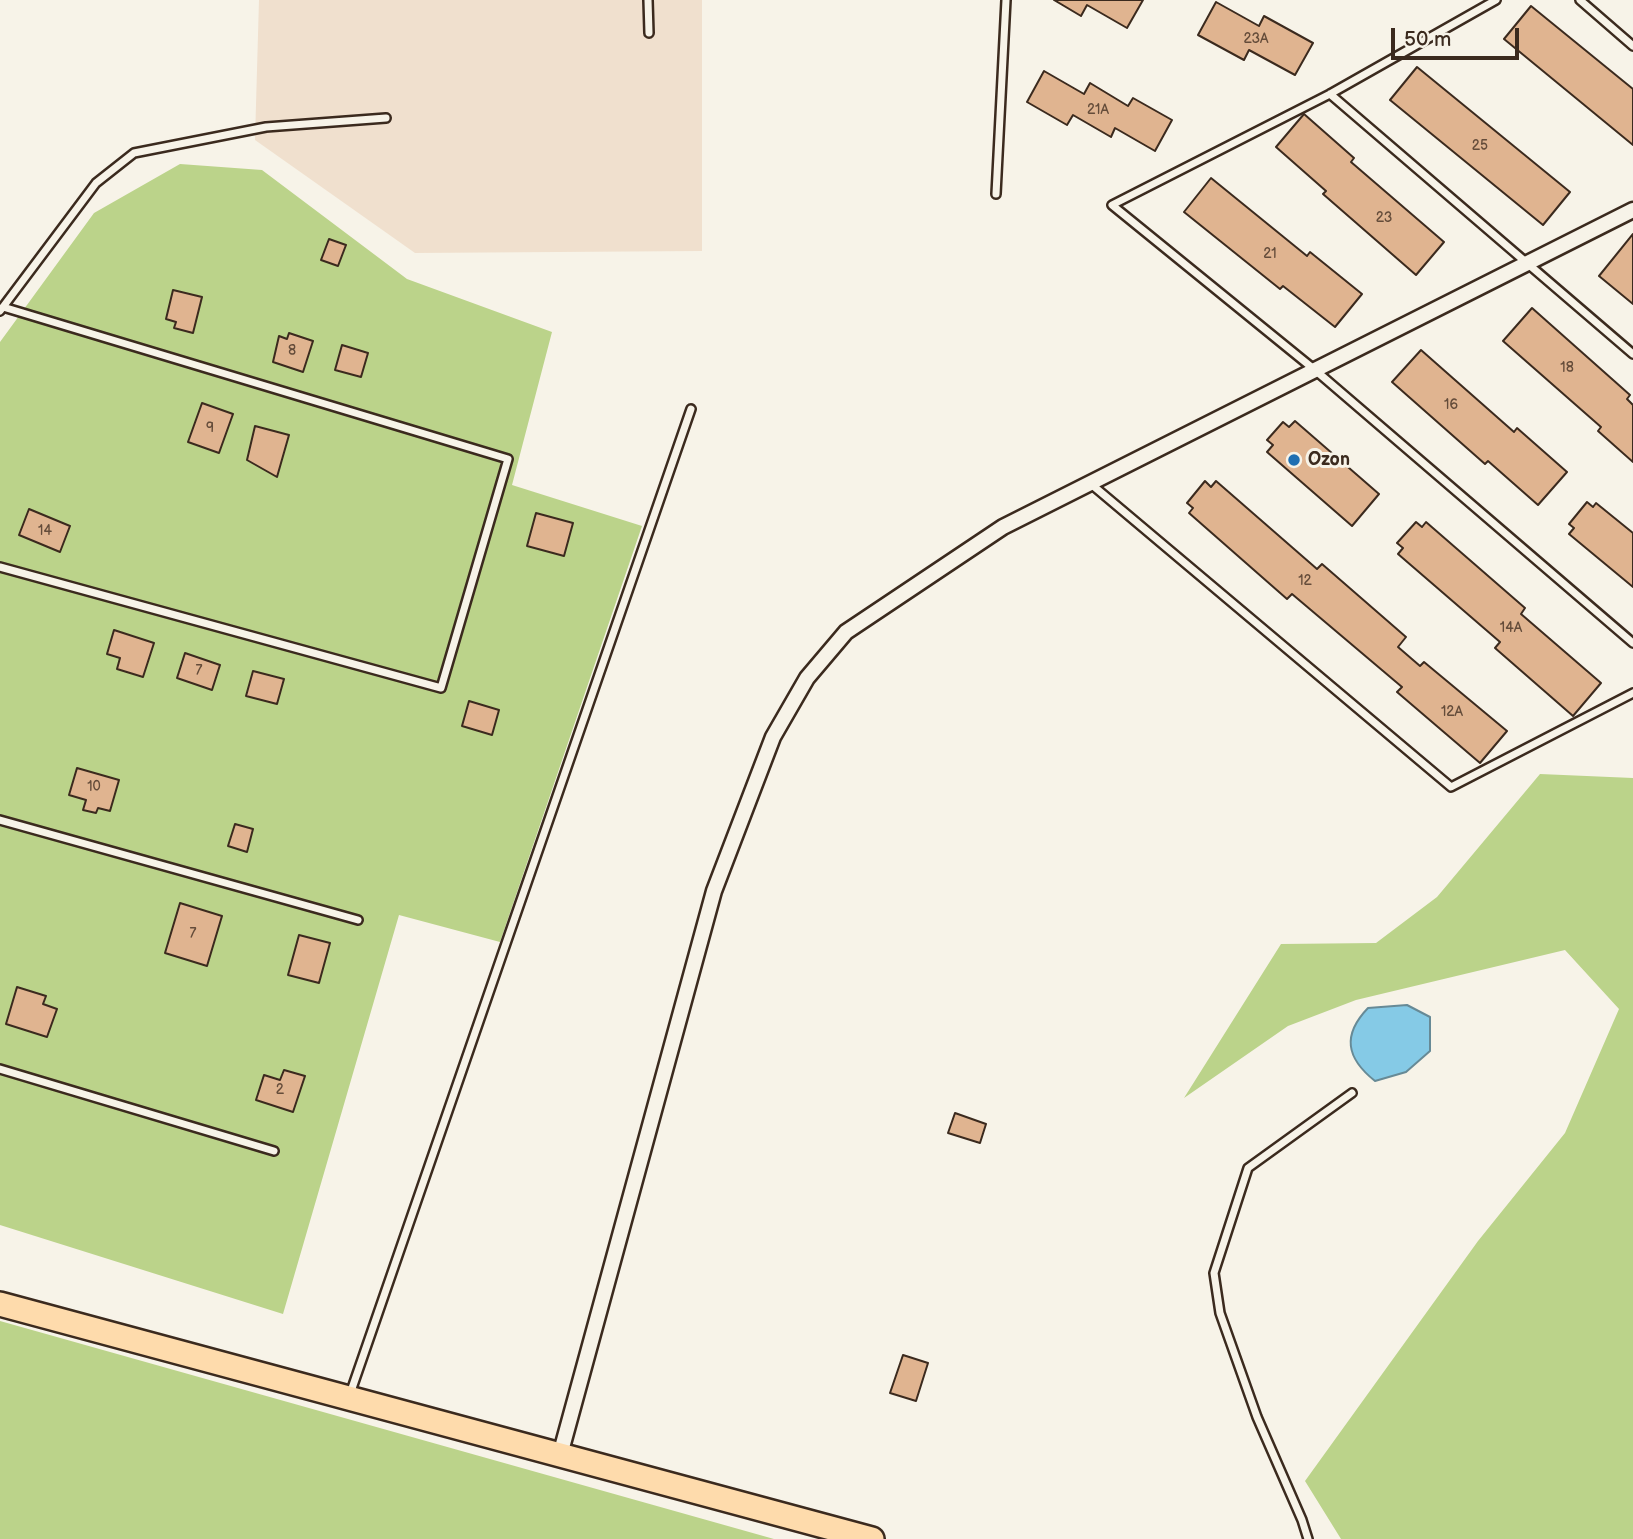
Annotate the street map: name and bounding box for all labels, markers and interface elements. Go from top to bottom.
scale bar [1395,14,1523,58]
text: 50 m [1404,27,1451,52]
house number: 23А [1243,31,1269,47]
house number: 21А [1087,102,1109,118]
house number: 25 [1472,138,1488,154]
house number: 23 [1376,210,1392,226]
house number: 21 [1263,246,1277,262]
house number: 8 [288,343,296,359]
house number: 18 [1560,360,1574,376]
house number: 16 [1444,397,1458,413]
house number: 9 [206,420,214,436]
place label: Ozon [1308,449,1350,471]
marker: Ozon [1286,452,1302,468]
house number: 14 [38,523,52,539]
house number: 12 [1298,573,1312,589]
house number: 14А [1500,620,1522,636]
house number: 7 [196,663,202,679]
house number: 12А [1441,704,1463,720]
house number: 10 [87,779,101,795]
house number: 7 [190,926,196,942]
house number: 2 [276,1082,284,1098]

